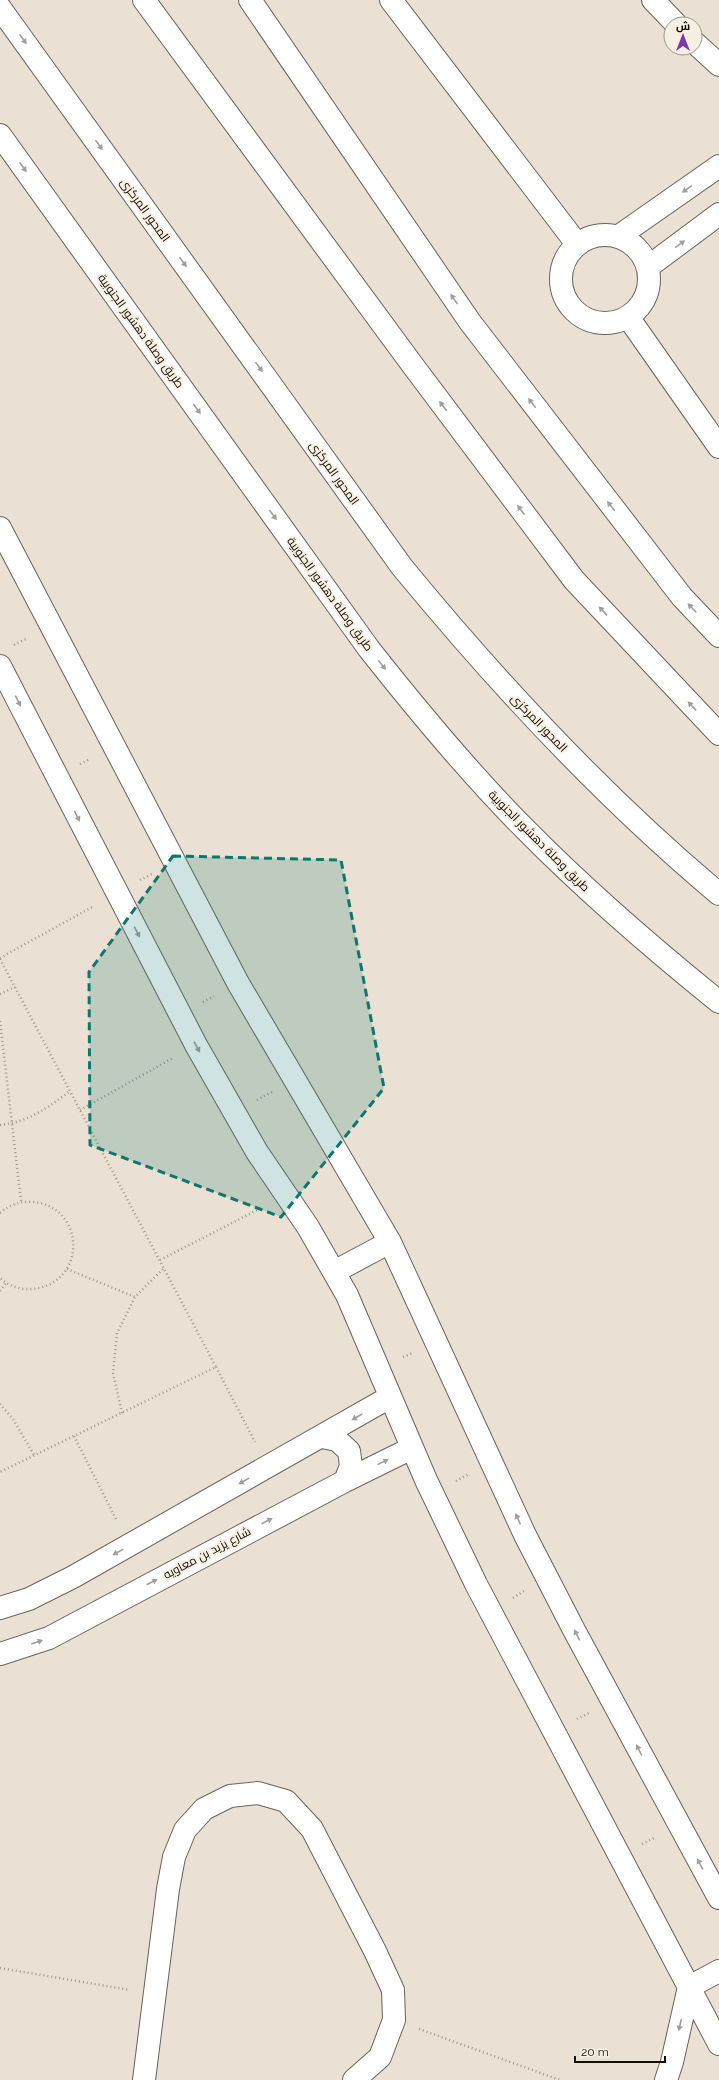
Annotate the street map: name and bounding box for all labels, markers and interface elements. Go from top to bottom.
north arrow [663,16,703,56]
text: ش [676,20,690,33]
one-way arrow [19,34,27,45]
one-way arrow [95,139,103,150]
one-way arrow [19,162,27,172]
street label: المحور المركزى [117,176,173,244]
one-way arrow [682,185,692,193]
one-way arrow [674,239,685,248]
one-way arrow [179,256,187,267]
street label: طريق وصلة دهشور الجنوبية [95,271,187,391]
one-way arrow [450,294,458,304]
one-way arrow [254,362,263,373]
one-way arrow [528,397,536,408]
one-way arrow [439,401,447,412]
one-way arrow [193,404,201,414]
street label: المحور المركزى [306,439,362,507]
one-way arrow [607,500,616,511]
one-way arrow [517,505,525,516]
one-way arrow [268,509,277,520]
street label: طريق وصلة دهشور الجنوبية [284,534,376,654]
one-way arrow [687,603,697,613]
one-way arrow [598,606,608,616]
one-way arrow [378,660,386,671]
street label: المحور المركزى [508,691,570,755]
one-way arrow [15,695,21,707]
one-way arrow [687,701,697,711]
street label: طريق وصلة دهشور الجنوبية [486,788,593,895]
one-way arrow [74,811,81,822]
one-way arrow [134,926,140,938]
one-way arrow [194,1041,200,1053]
one-way arrow [351,1413,363,1420]
one-way arrow [377,1459,388,1465]
one-way arrow [238,1478,250,1484]
one-way arrow [515,1514,521,1525]
one-way arrow [261,1518,273,1525]
street label: شارع يزيد بن معاويه [161,1524,254,1583]
one-way arrow [112,1548,124,1555]
one-way arrow [147,1579,158,1586]
one-way arrow [573,1630,580,1641]
one-way arrow [32,1639,44,1645]
one-way arrow [635,1744,642,1756]
one-way arrow [697,1858,704,1870]
one-way arrow [677,2019,683,2032]
scale bar [575,2038,665,2064]
text: 20 m [581,2045,609,2059]

